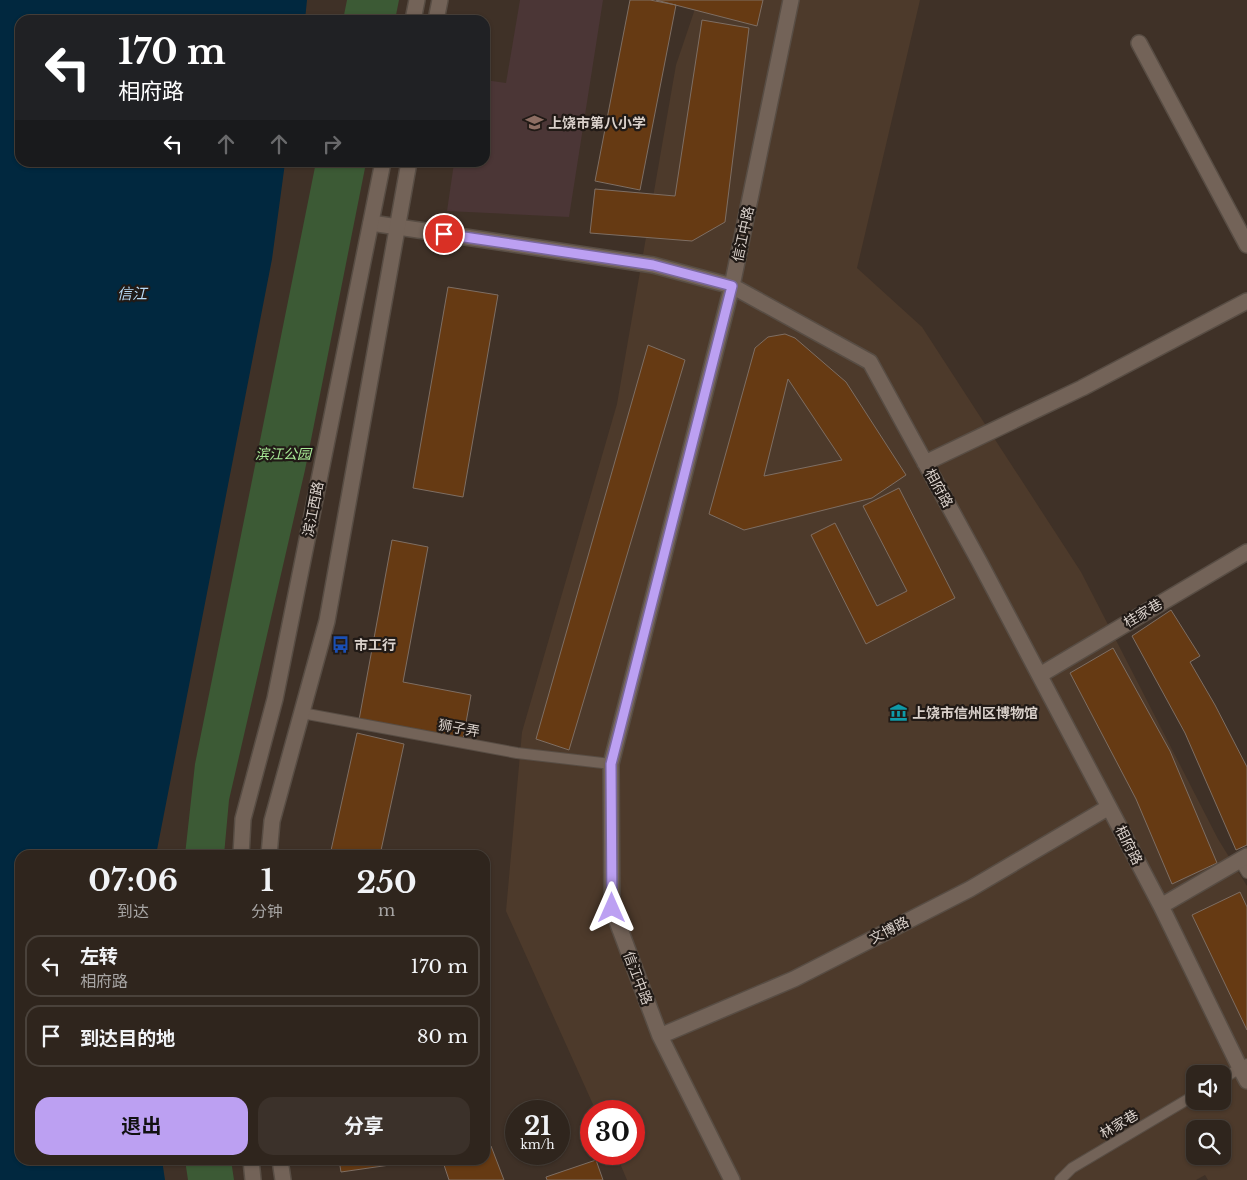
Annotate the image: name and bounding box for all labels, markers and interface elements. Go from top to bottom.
text: 170 m [118,30,226,73]
icon: left [35,35,100,100]
text: 相府路 [118,78,184,105]
school or university icon: 上饶市第八小学 [524,113,544,133]
place label: 上饶市第八小学 [548,114,646,132]
icon: left [159,130,187,158]
icon: ahead [212,130,240,158]
icon: ahead [265,130,293,158]
icon: right [318,130,346,158]
street label: 信江中路 [728,205,758,263]
pin [423,213,465,255]
icon: arrive [430,220,458,248]
water label: 信江 [117,284,149,303]
park label: 滨江公园 [255,445,313,463]
street label: 相府路 [921,465,957,511]
street label: 滨江西路 [299,480,327,538]
street label: 桂家巷 [1120,594,1166,632]
bus stop icon: 市工行 [330,635,350,655]
place label: 市工行 [354,636,396,654]
museum icon: 上饶市信州区博物馆 [888,703,908,723]
place label: 上饶市信州区博物馆 [912,704,1038,722]
street label: 狮子弄 [437,715,481,741]
street label: 相府路 [1111,822,1147,868]
text: 07:06 [88,862,178,899]
text: 1 [261,862,274,899]
text: 250 [357,864,417,901]
position arrow [585,881,637,933]
text: m [378,900,395,920]
text: 到达 [117,901,149,921]
text: 分钟 [251,901,283,921]
street label: 文博路 [866,912,912,948]
text: 左转 [80,945,118,968]
street label: 信江中路 [620,949,656,1007]
icon: left [37,952,65,980]
text: 170 m [411,955,468,978]
text: 相府路 [80,971,128,991]
icon: arrive [37,1022,65,1050]
text: 80 m [417,1025,468,1048]
text: 到达目的地 [80,1027,175,1050]
map controls [1186,1065,1231,1165]
button: sound [1186,1065,1231,1110]
button: 退出 [35,1097,248,1155]
button: 分享 [258,1097,470,1155]
speed limit sign: 30 [580,1100,645,1165]
street label: 林家巷 [1096,1105,1142,1143]
text: 21 [524,1111,551,1142]
button: search [1186,1120,1231,1165]
text: km/h [520,1137,555,1152]

